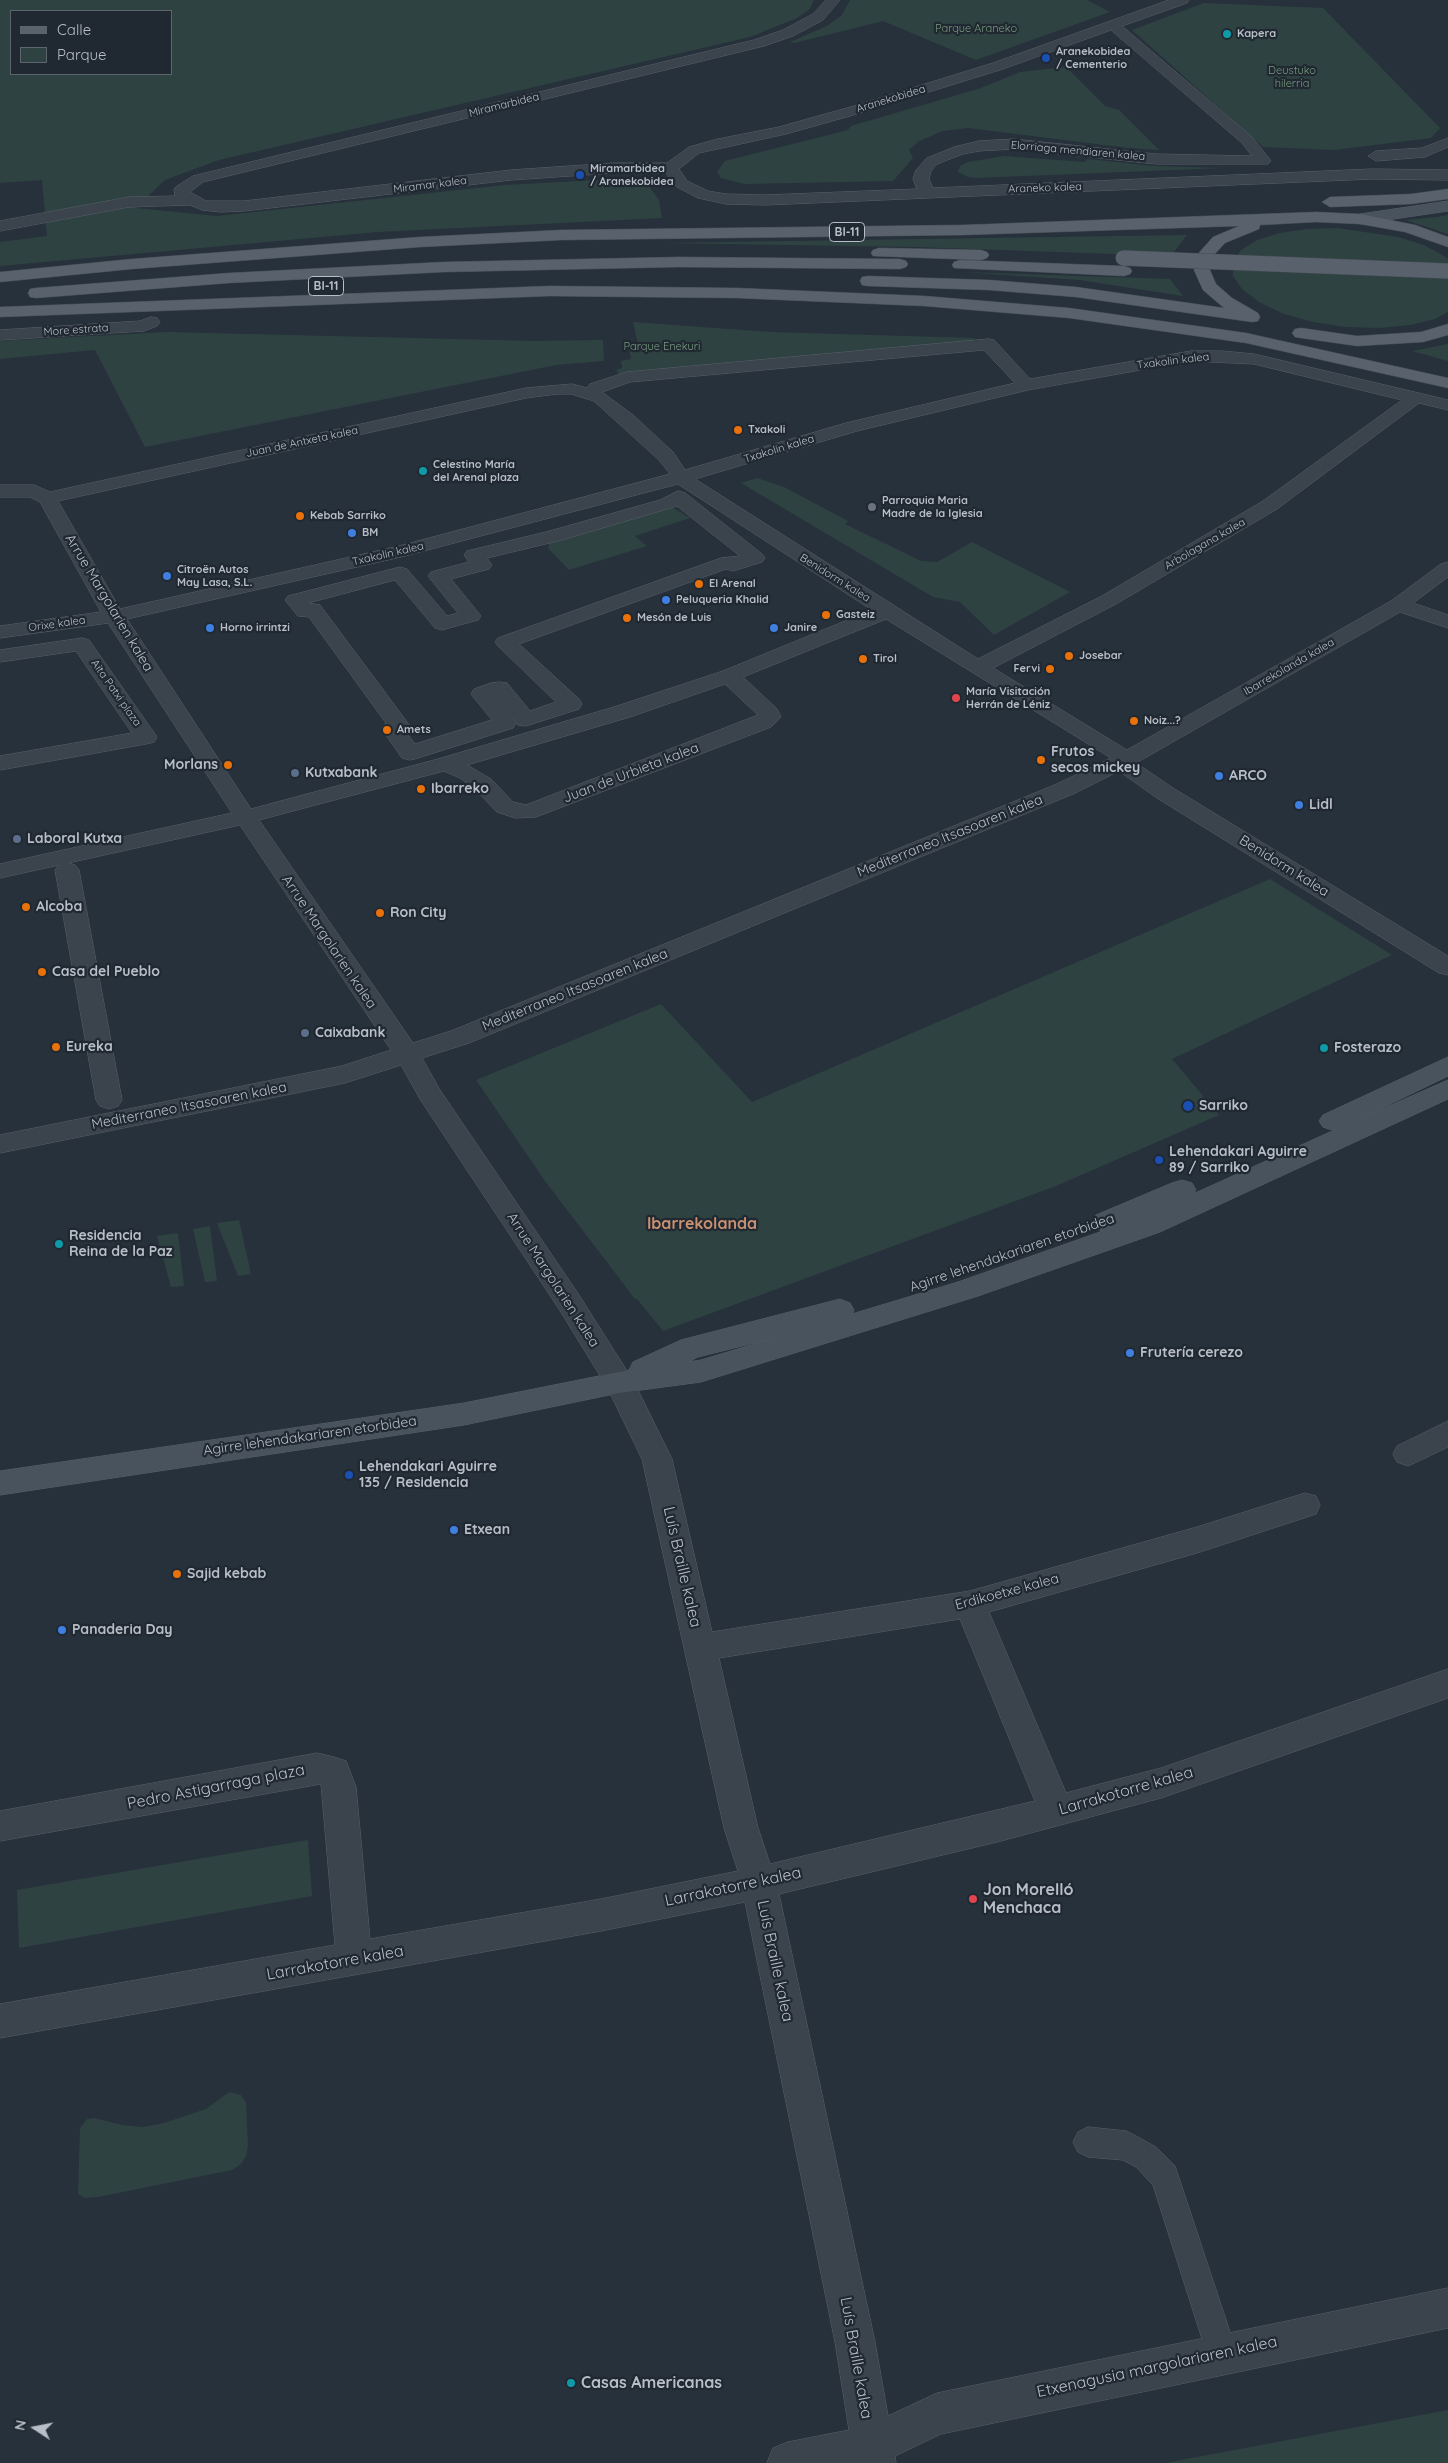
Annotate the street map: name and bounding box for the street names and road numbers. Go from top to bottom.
street label: Aranekobidea [855,82,927,116]
street label: Miramarbidea [468,90,540,120]
street label: Elorriaga mendiaren kalea [1010,139,1146,163]
street label: Miramar kalea [392,174,468,196]
street label: Araneko kalea [1008,180,1082,196]
road number: BI-11 [830,222,864,242]
road number: BI-11 [308,276,344,296]
street label: More estrata [43,321,109,339]
street label: Txakolin kalea [1136,350,1210,372]
street label: Juan de Antxeta kalea [245,424,359,460]
street label: Txakolin kalea [742,432,816,466]
street label: Arbolagana kalea [1162,515,1248,573]
street label: Arrue Margolarien kalea [61,531,157,675]
street label: Txakolin kalea [351,539,425,569]
street label: Benidorm kalea [797,551,873,605]
street label: Orixe kalea [28,613,86,635]
street label: Ibarrekolanda kalea [1241,636,1337,698]
street label: Aita Patxi plaza [88,657,144,729]
street label: Juan de Urbieta kalea [561,739,701,807]
street label: Mediterraneo Itsasoaren kalea [855,791,1045,881]
street label: Benidorm kalea [1236,832,1332,900]
street label: Arrue Margolarien kalea [278,872,380,1012]
street label: Mediterraneo Itsasoaren kalea [480,945,670,1035]
street label: Mediterraneo Itsasoaren kalea [90,1079,288,1133]
street label: Arrue Margolarien kalea [503,1210,603,1350]
street label: Agirre lehendakariaren etorbidea [907,1210,1117,1296]
street label: Agirre lehendakariaren etorbidea [202,1413,418,1459]
street label: Luís Braille kalea [659,1505,705,1629]
street label: Erdikoetxe kalea [953,1570,1061,1614]
street label: Pedro Astigarraga plaza [126,1760,306,1814]
street label: Larrakotorre kalea [1057,1763,1195,1819]
street label: Larrakotorre kalea [663,1863,803,1911]
street label: Luís Braille kalea [753,1899,797,2023]
street label: Larrakotorre kalea [265,1941,405,1985]
street label: Luís Braille kalea [836,2296,876,2420]
street label: Etxenagusia margolariaren kalea [1035,2332,1279,2402]

